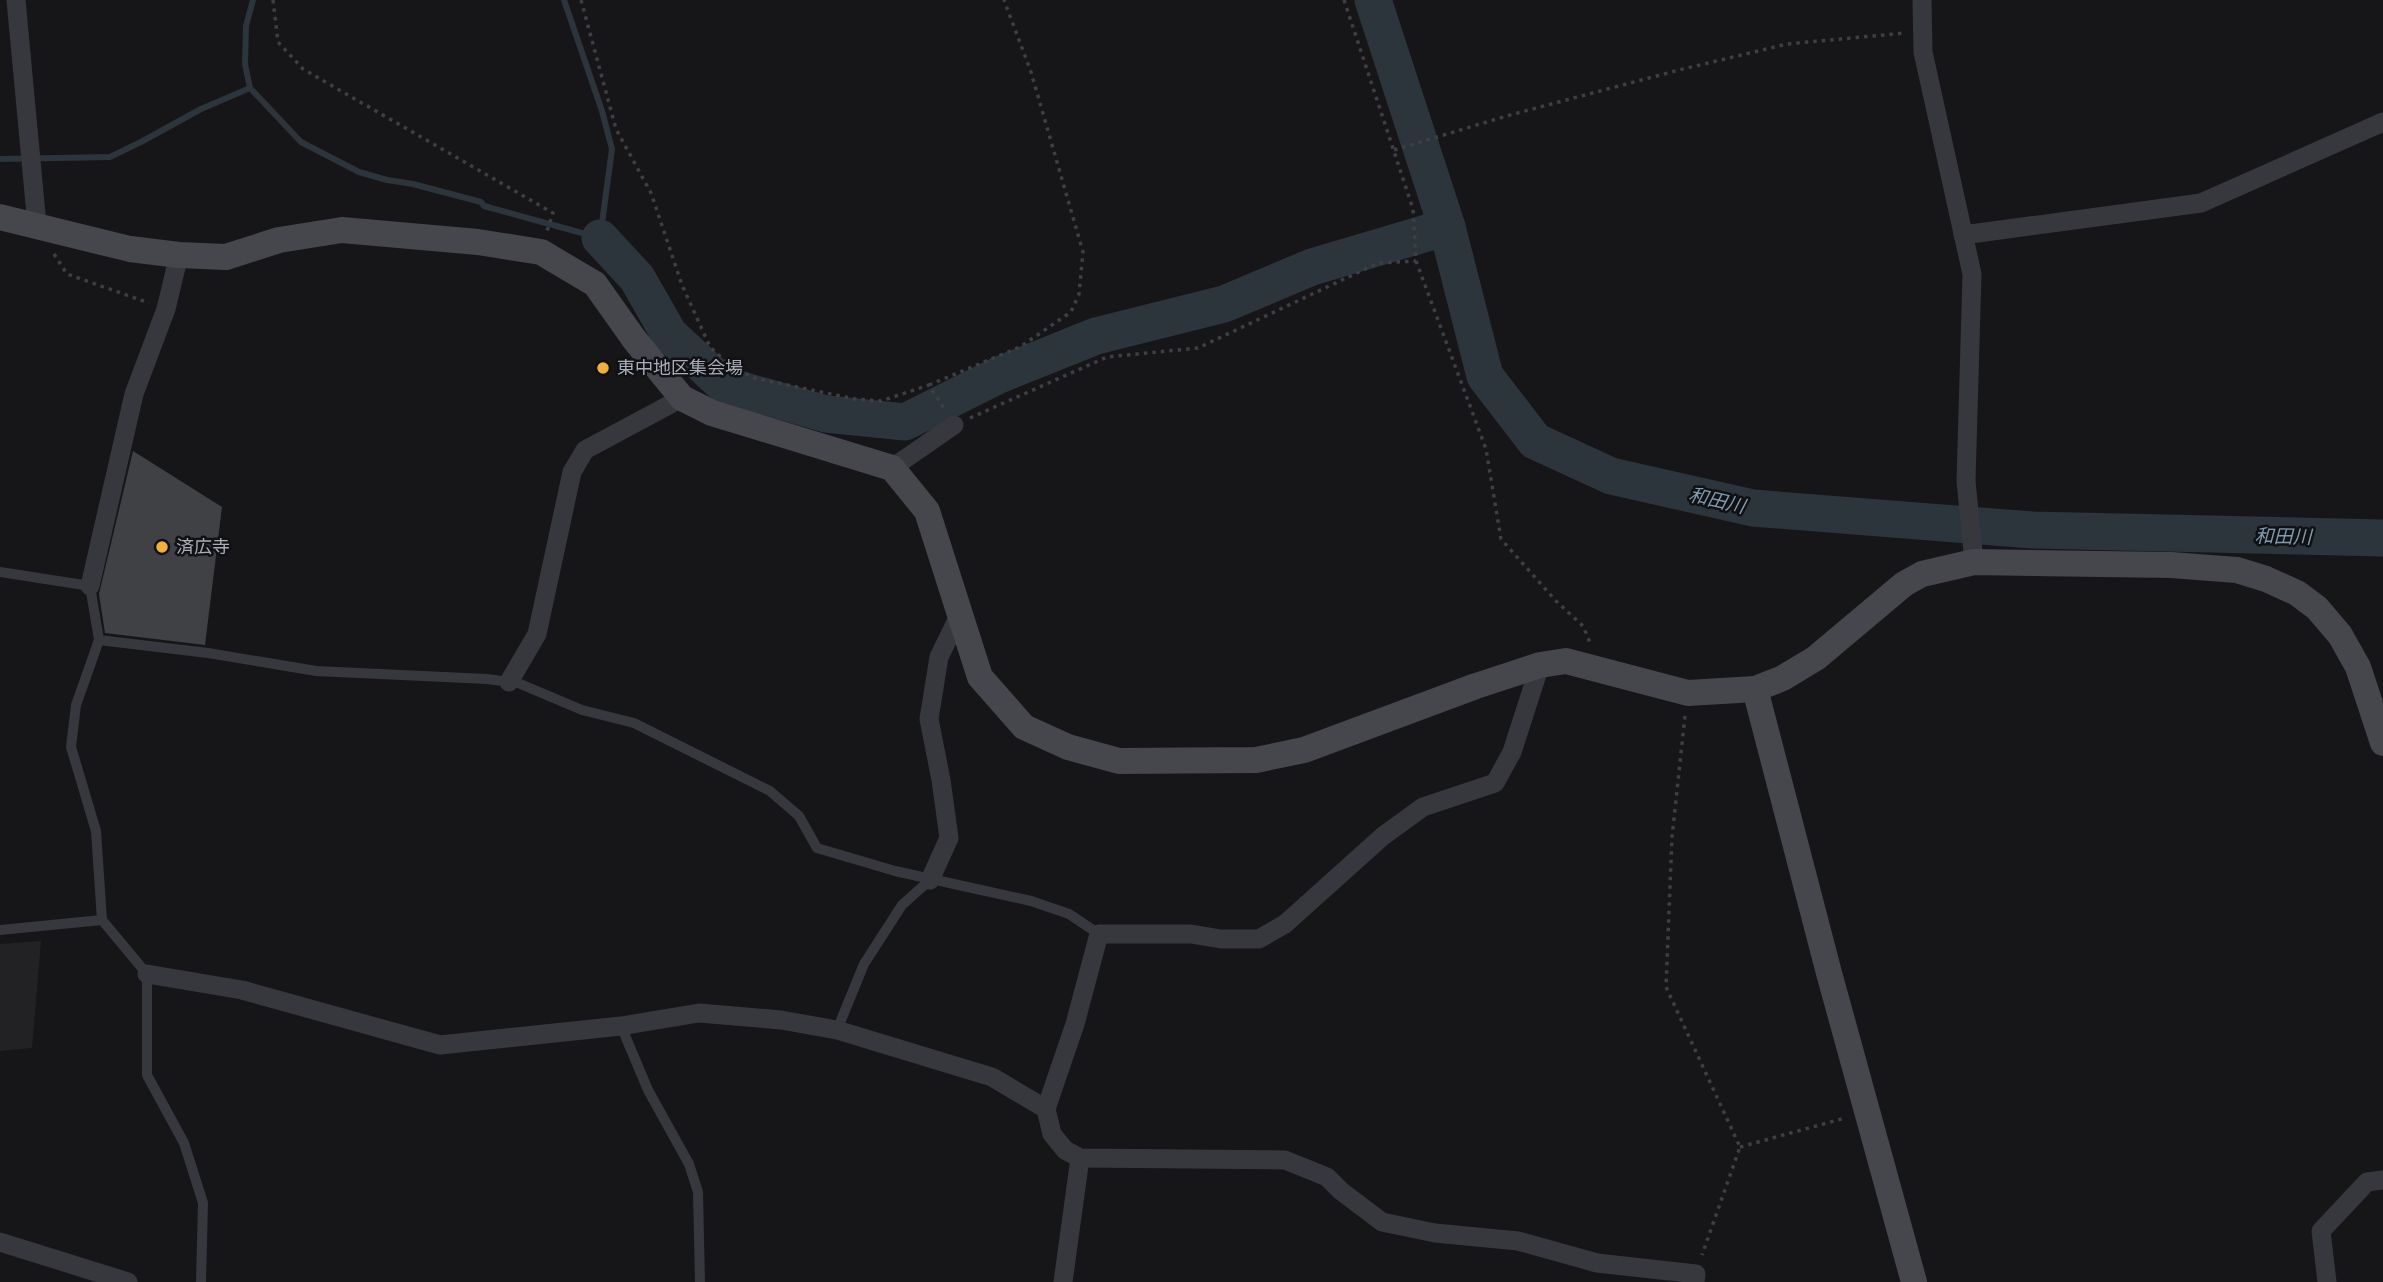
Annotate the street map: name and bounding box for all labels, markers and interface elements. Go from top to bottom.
place label: 東中地区集会場 [617,356,743,379]
marker: 東中地区集会場 [595,360,611,376]
water label: 和田川 [1687,482,1749,519]
water label: 和田川 [2254,524,2314,549]
place label: 済広寺 [176,535,230,558]
marker: 済広寺 [154,539,170,555]

